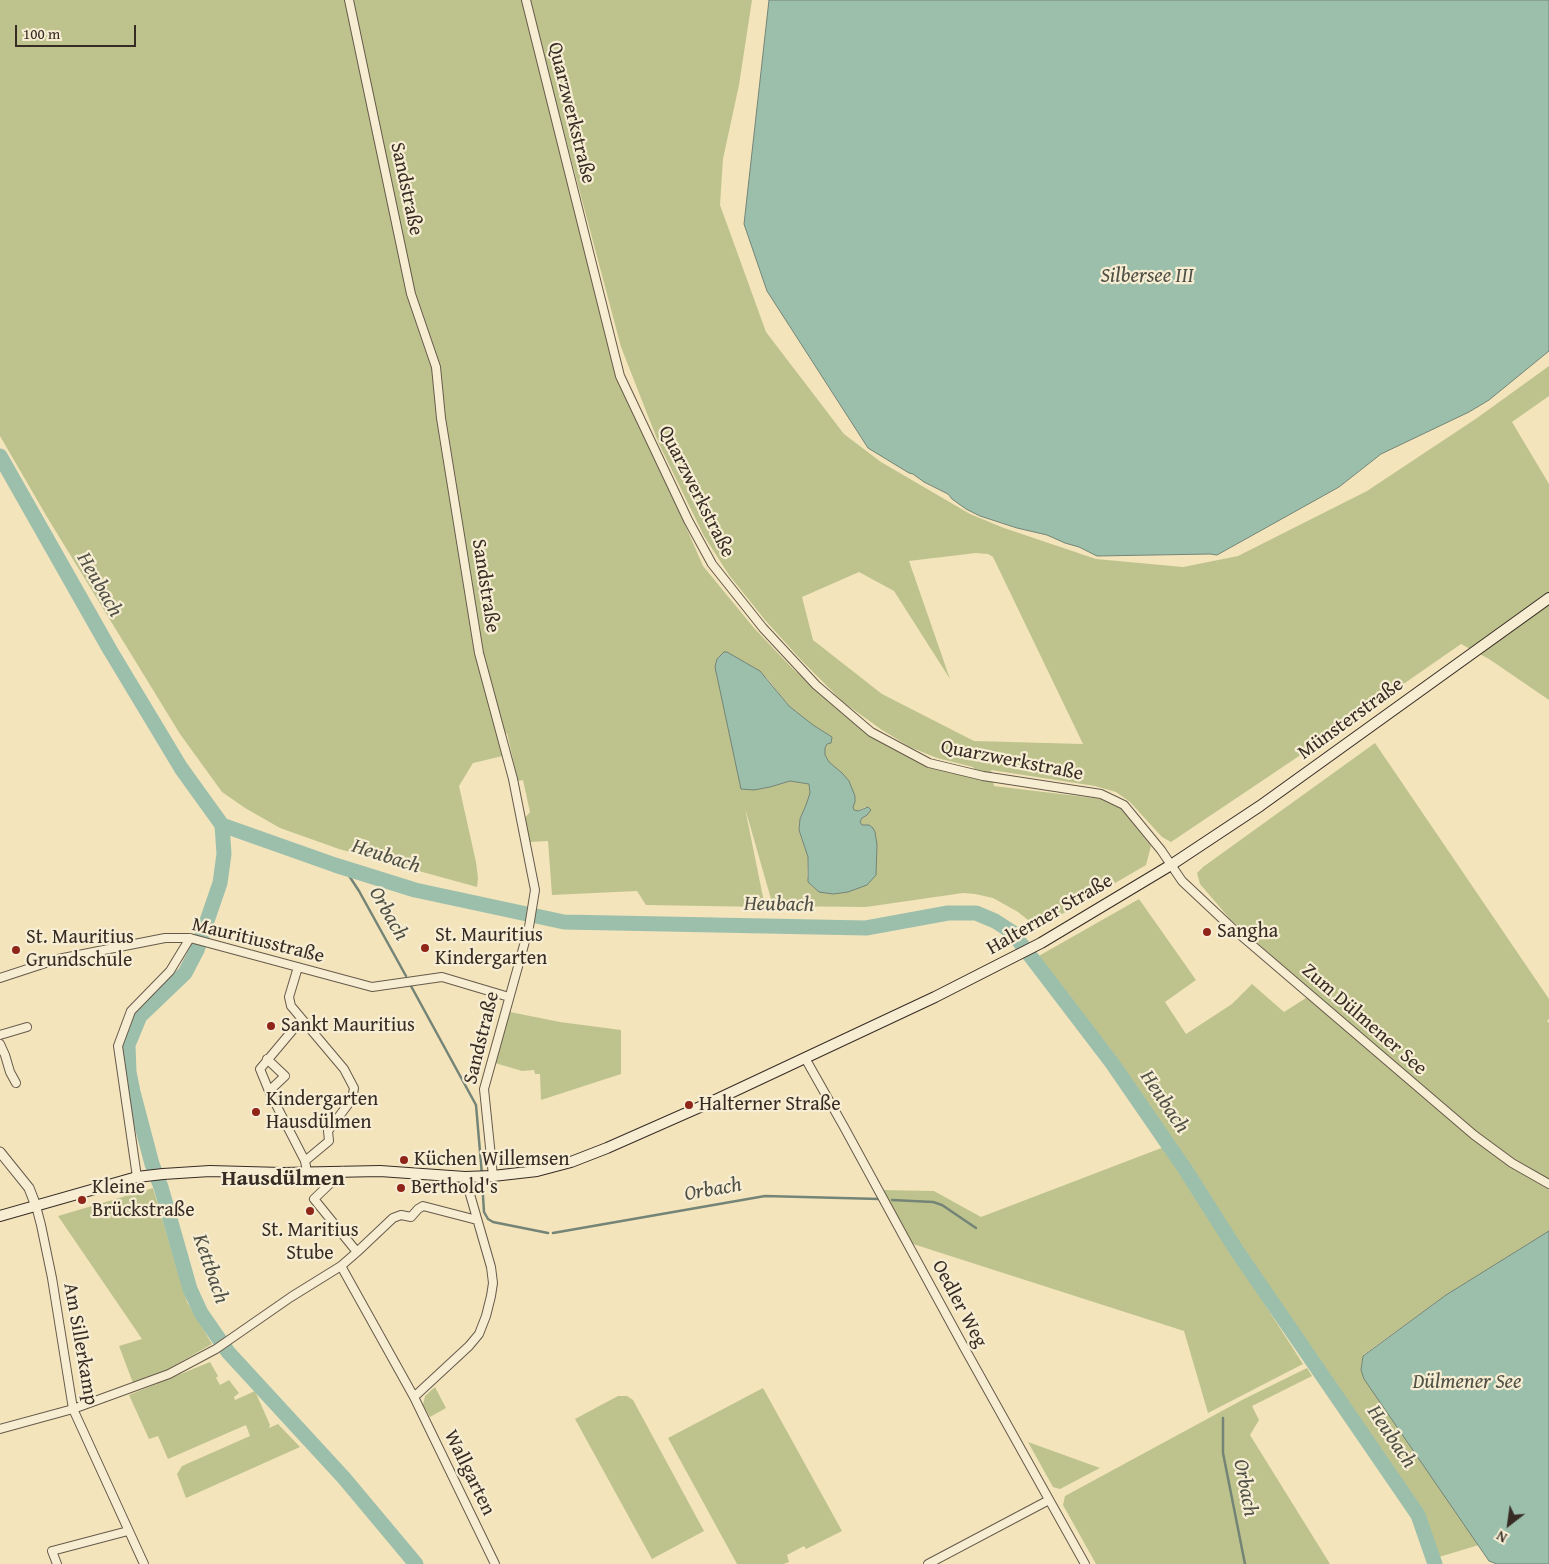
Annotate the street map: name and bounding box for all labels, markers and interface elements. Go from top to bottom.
scale bar [18,15,139,47]
text: 100 m [23,23,60,44]
street label: Quarzwerkstraße [542,40,600,186]
street label: Sandstraße [384,140,428,238]
water label: Silbersee III [1100,264,1194,290]
street label: Quarzwerkstraße [652,422,740,562]
street label: Sandstraße [466,537,504,635]
water label: Heubach [70,548,128,622]
street label: Münsterstraße [1294,673,1408,765]
street label: Quarzwerkstraße [939,735,1085,787]
water label: Heubach [349,834,423,880]
street label: Halterner Straße [983,869,1117,961]
water label: Orbach [363,883,413,945]
water label: Heubach [744,892,814,918]
street label: Mauritiusstraße [189,913,327,969]
place label: Sangha [1217,920,1278,944]
place label: St. Mauritius Kindergarten [435,924,547,971]
place label: St. Mauritius Grundschule [26,926,134,973]
marker: Sangha [1201,926,1213,938]
marker: St. Mauritius Kindergarten [419,942,431,954]
marker: St. Mauritius Grundschule [10,944,22,956]
street label: Zum Dülmener See [1296,959,1432,1081]
street label: Sandstraße [459,989,505,1087]
place label: Sankt Mauritius [281,1014,415,1038]
marker: Sankt Mauritius [265,1020,277,1032]
water label: Heubach [1134,1066,1194,1138]
place label: Kindergarten Hausdülmen [266,1088,378,1135]
place label: Halterner Straße [699,1093,841,1117]
marker: Halterner Straße [683,1099,695,1111]
marker: Kindergarten Hausdülmen [250,1106,262,1118]
place label: Küchen Willemsen [414,1148,570,1172]
marker: Küchen Willemsen [398,1154,410,1166]
district label: Hausdülmen [221,1166,345,1192]
water label: Orbach [682,1173,744,1207]
place label: Kleine Brückstraße [92,1176,195,1223]
place label: Berthold's [411,1176,498,1200]
marker: Berthold's [395,1182,407,1194]
marker: Kleine Brückstraße [76,1194,88,1206]
marker: St. Maritius Stube [304,1205,316,1217]
place label: St. Maritius Stube [261,1219,359,1266]
water label: Kettbach [186,1231,234,1307]
street label: Oedler Weg [926,1256,992,1352]
street label: Am Sillerkamp [57,1281,103,1407]
water label: Dülmener See [1412,1370,1522,1396]
water label: Heubach [1361,1401,1421,1473]
street label: Wallgarten [438,1426,500,1520]
water label: Orbach [1227,1457,1263,1519]
north arrow [1484,1499,1534,1549]
text: N [1492,1526,1511,1548]

